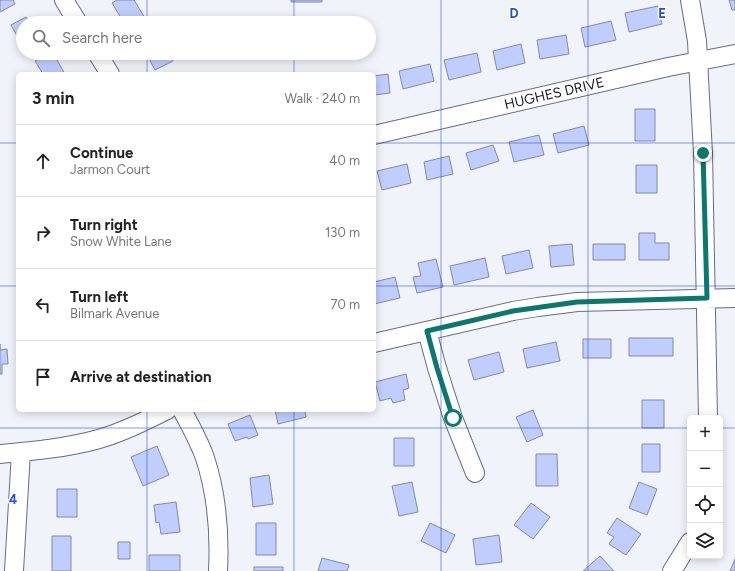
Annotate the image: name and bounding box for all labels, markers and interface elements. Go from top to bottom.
text: D [509,6,519,21]
text: E [658,6,666,21]
search box [16,16,376,60]
icon: search [30,27,52,49]
text: Search here [62,29,142,47]
street label: HUGHES DRIVE [502,74,606,113]
text: 3 min [32,88,74,108]
text: Walk · 240 m [285,91,360,106]
text: Continue [70,144,133,162]
route end [694,144,712,162]
icon: ahead [32,150,54,172]
text: 40 m [329,153,360,168]
text: Jarmon Court [70,162,150,177]
text: Turn right [70,216,138,234]
icon: right [32,222,54,244]
text: 130 m [325,225,360,240]
text: Snow White Lane [70,234,172,249]
text: Turn left [70,288,128,306]
icon: left [32,294,54,316]
text: 70 m [330,297,360,312]
text: Bilmark Avenue [70,306,159,321]
icon: arrive [32,366,54,388]
text: Arrive at destination [70,368,211,386]
route start [444,409,462,427]
map controls [687,415,723,559]
button: + [687,415,723,451]
button: − [687,451,723,487]
button: locate [687,487,723,523]
text: 4 [9,492,17,507]
button: layers [687,523,723,559]

